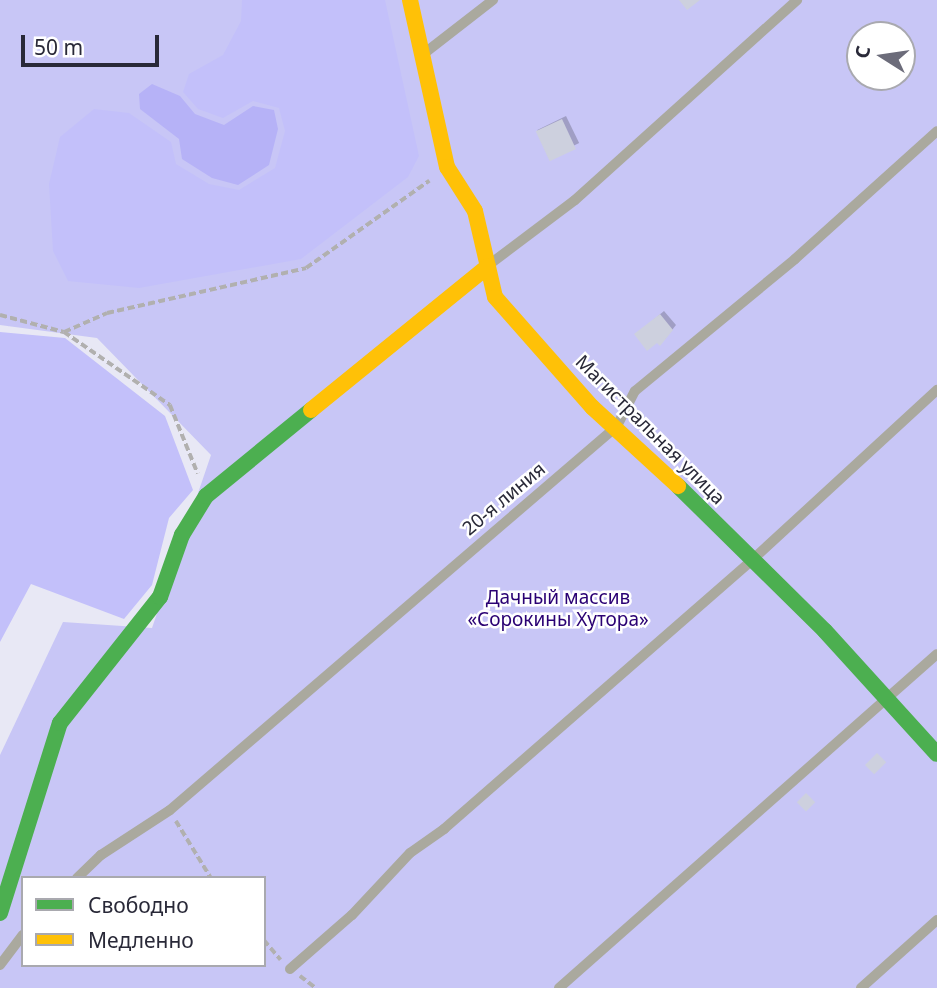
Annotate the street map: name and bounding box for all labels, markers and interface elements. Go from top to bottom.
scale bar [24,21,163,65]
north arrow [846,21,916,91]
text: 50 m [34,33,83,61]
text: С [848,43,876,61]
street label: Магистральная улица [571,351,729,509]
street label: 20-я линия [458,458,550,540]
park label: Дачный массив «Сорокины Хутора» [467,587,649,631]
legend [21,876,266,967]
text: Свободно [88,891,189,919]
text: Медленно [88,926,194,954]

